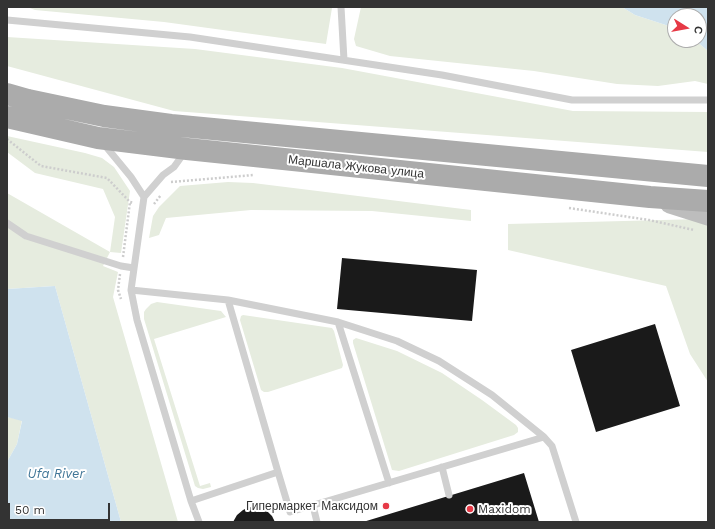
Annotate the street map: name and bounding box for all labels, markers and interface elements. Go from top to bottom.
north arrow [667,8,707,48]
text: С [691,25,705,35]
street label: Маршала Жукова улица [287,153,425,181]
water label: Ufa River [27,466,85,482]
scale bar [10,495,112,521]
place label: Гипермаркет Максидом [246,499,378,513]
marker: Гипермаркет Максидом [381,501,391,511]
place label: Maxidom [478,502,531,516]
text: 50 m [15,503,45,517]
marker: Maxidom [465,504,475,514]

